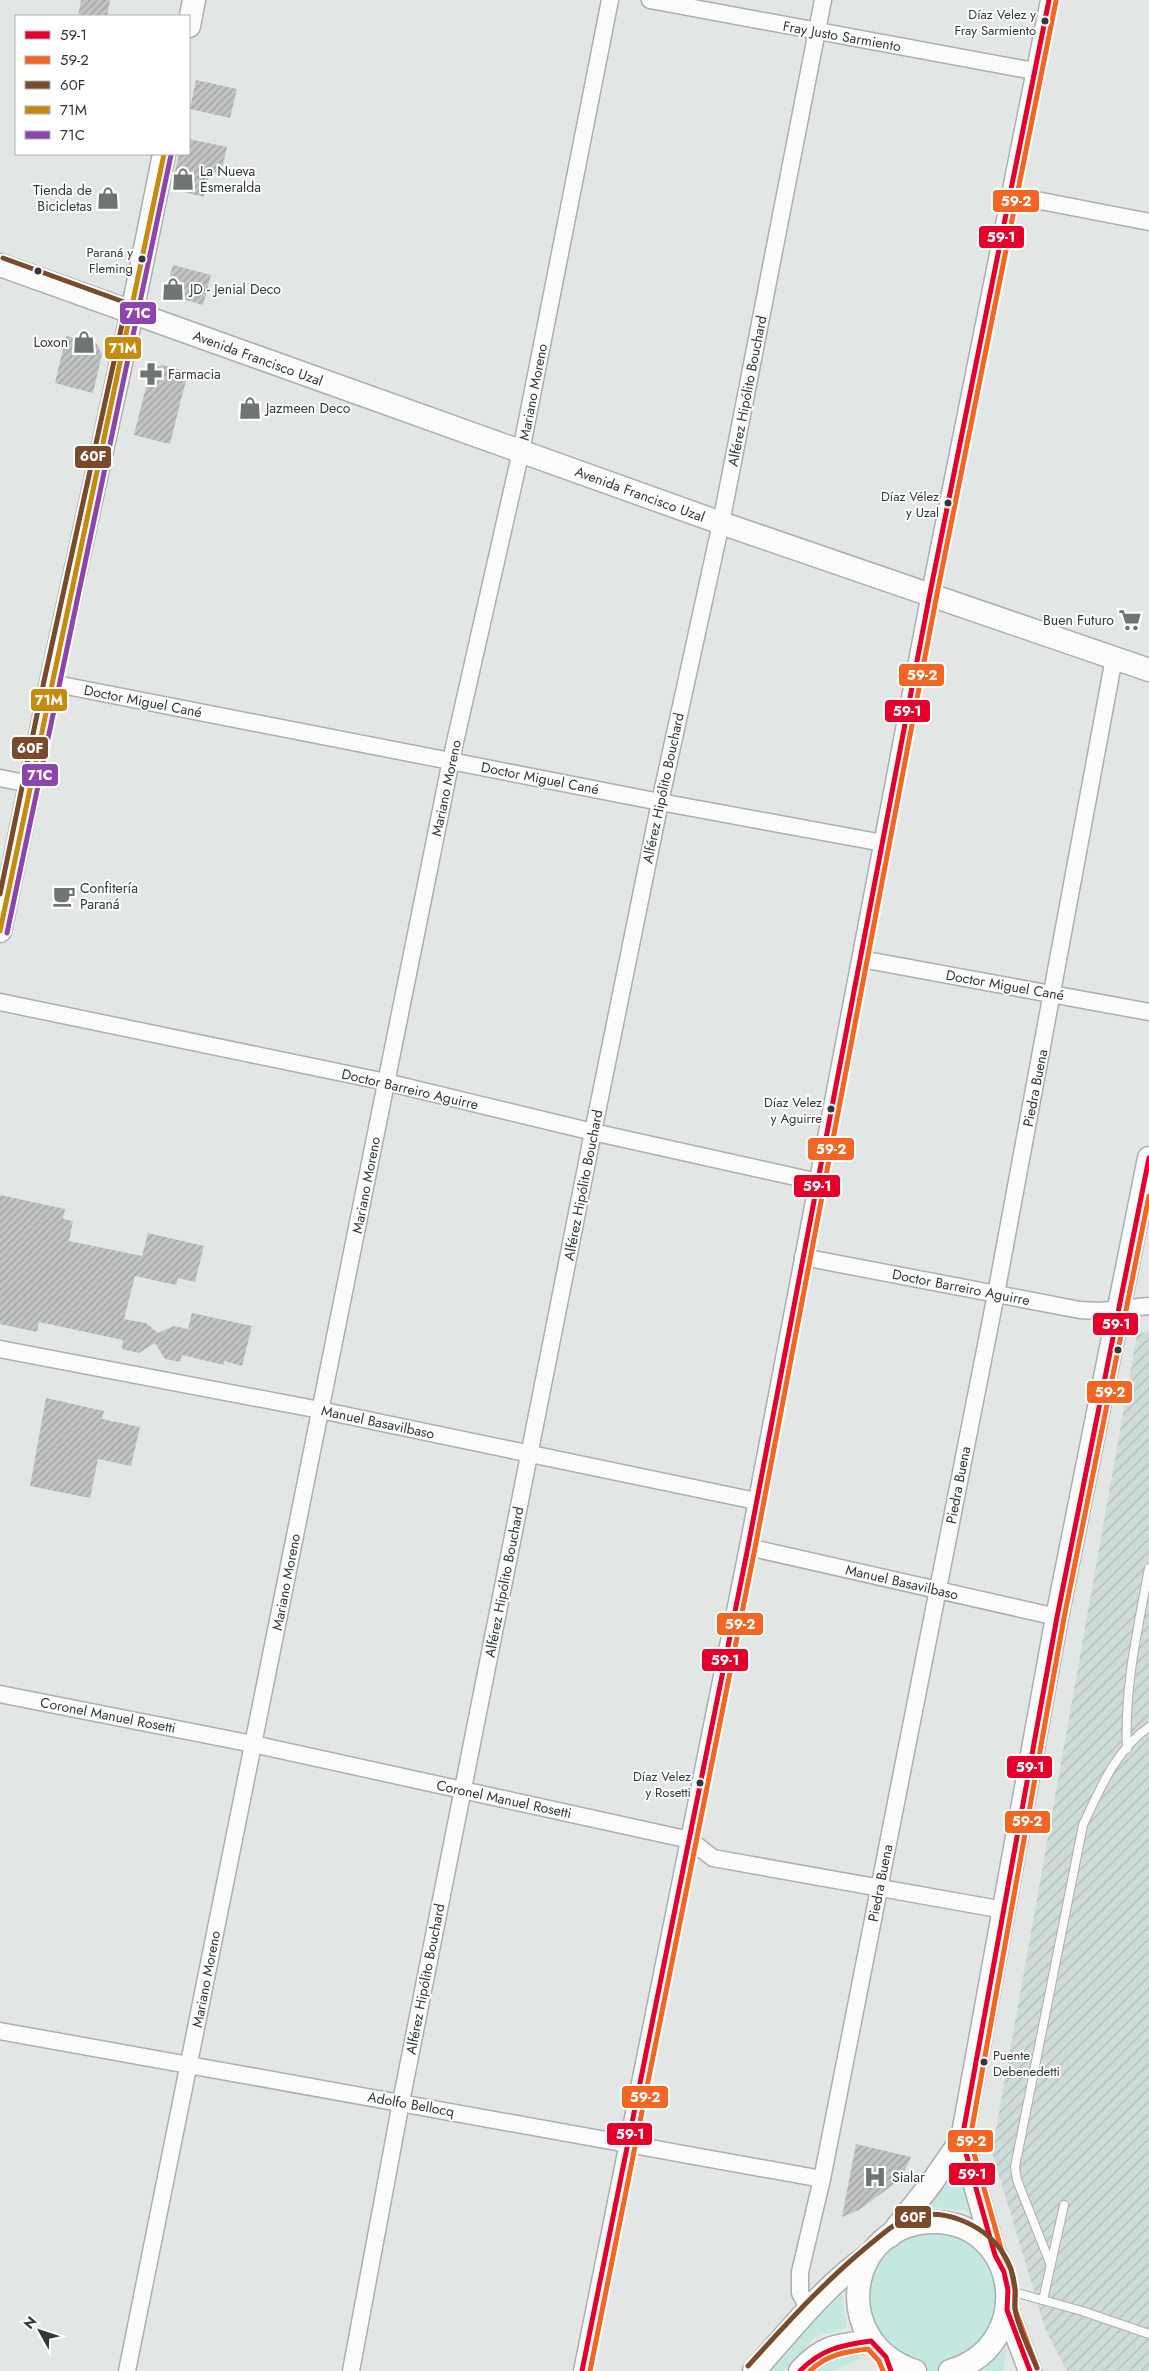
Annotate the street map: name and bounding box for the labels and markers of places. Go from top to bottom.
place label: Díaz Velez y Fray Sarmiento [954,5,1036,40]
marker: Díaz Velez y Fray Sarmiento [1040,16,1050,26]
place label: La Nueva Esmeralda [200,161,261,197]
shop icon: La Nueva Esmeralda [170,166,196,192]
place label: Tienda de Bicicletas [33,180,92,216]
shop icon: Tienda de Bicicletas [95,185,121,211]
place label: Paraná y Fleming [87,243,133,278]
marker: Paraná y Fleming [137,254,147,264]
unlabelled marker [33,266,43,276]
shop icon: JD - Jenial Deco [160,276,186,302]
place label: JD - Jenial Deco [188,279,281,299]
shop icon: Loxon [71,329,97,355]
place label: Loxon [34,332,68,352]
pharmacy icon: Farmacia [138,361,164,387]
place label: Farmacia [168,364,221,384]
shop icon: Jazmeen Deco [237,395,263,421]
place label: Jazmeen Deco [264,398,351,418]
place label: Díaz Vélez y Uzal [881,487,939,522]
marker: Díaz Vélez y Uzal [943,498,953,508]
supermarket icon: Buen Futuro [1117,607,1143,633]
place label: Buen Futuro [1043,610,1114,630]
place label: Confitería Paraná [80,878,138,914]
cafe icon: Confitería Paraná [51,883,77,909]
place label: Díaz Velez y Aguirre [764,1093,822,1128]
marker: Díaz Velez y Aguirre [826,1104,836,1114]
unlabelled marker [1113,1345,1123,1355]
place label: Díaz Velez y Rosetti [633,1767,691,1802]
marker: Díaz Velez y Rosetti [695,1778,705,1788]
place label: Puente Debenedetti [993,2046,1060,2081]
marker: Puente Debenedetti [979,2057,989,2067]
hospital icon: Sialar [862,2164,888,2190]
place label: Sialar [892,2167,925,2187]

